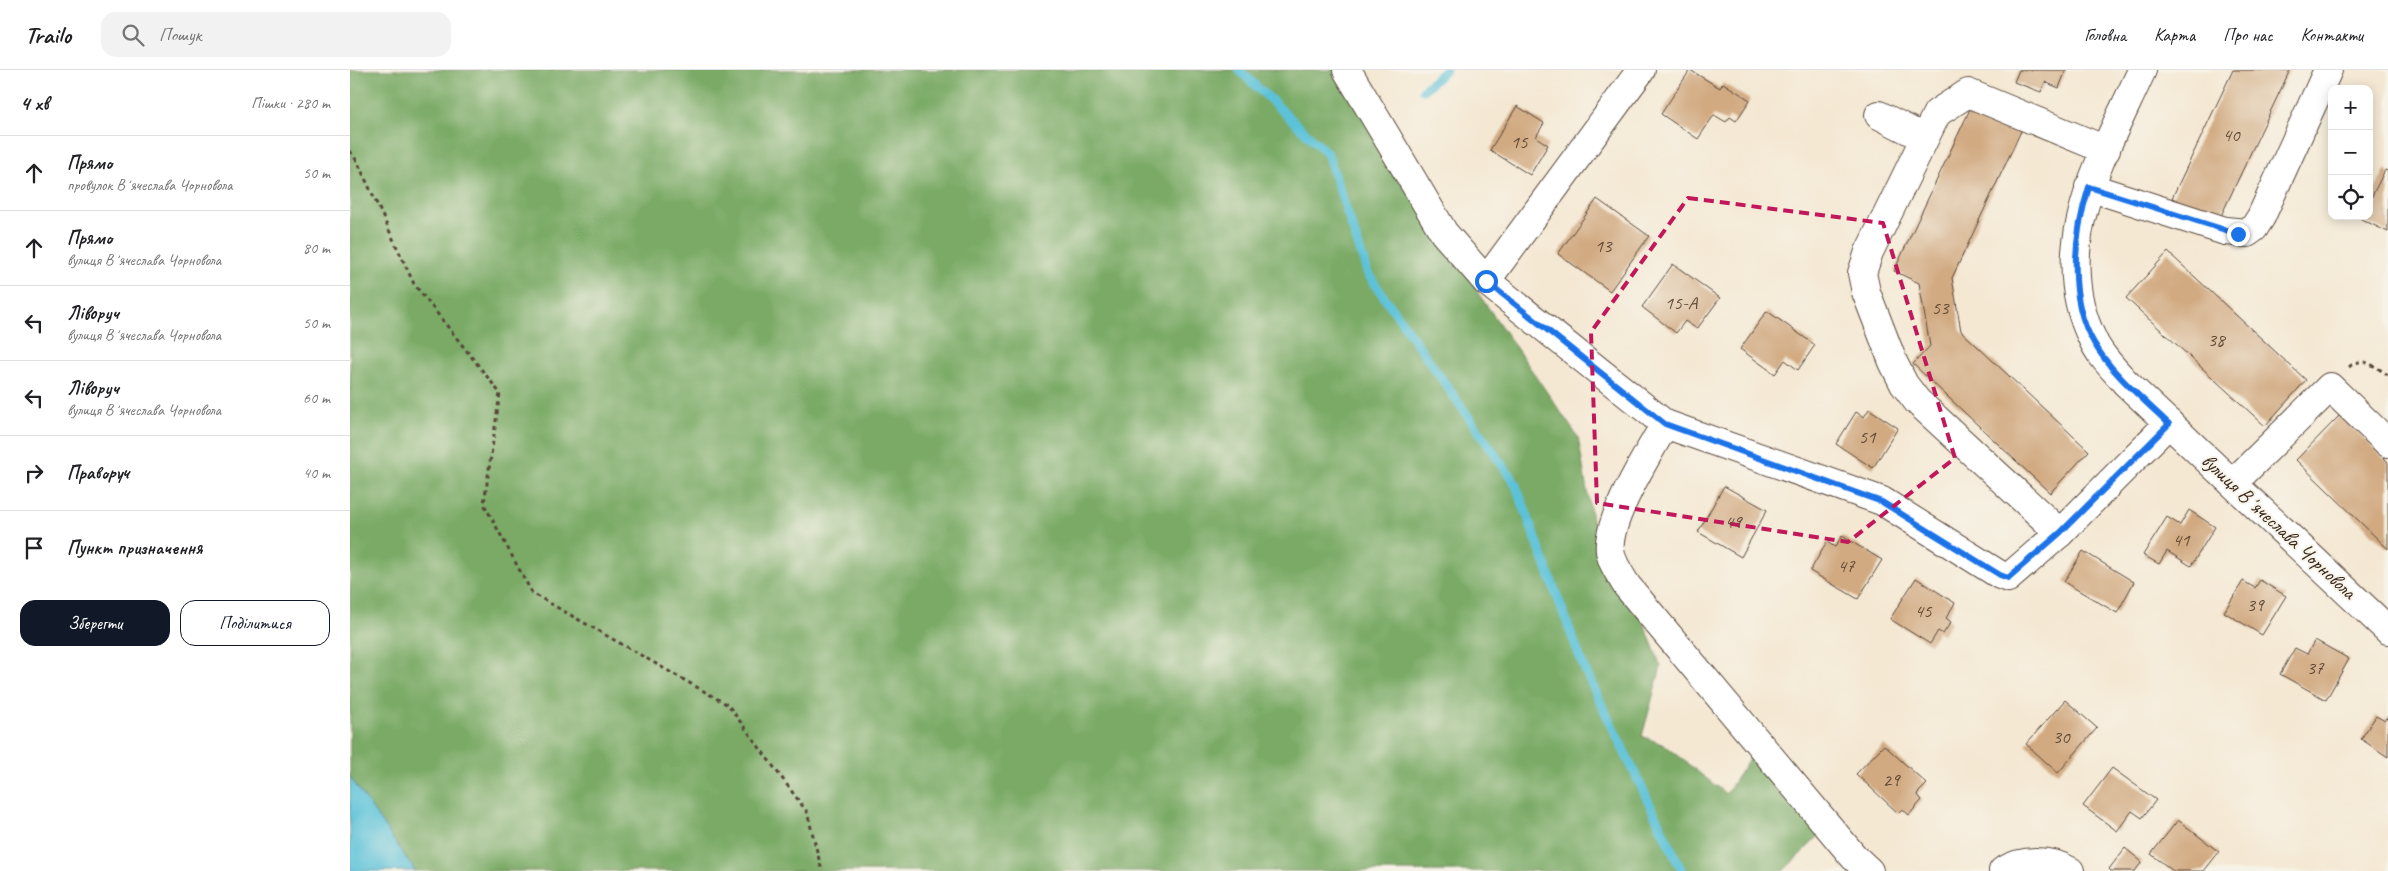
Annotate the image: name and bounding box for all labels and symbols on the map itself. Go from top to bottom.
house number: 40 [2222,123,2241,147]
house number: 15 [1510,130,1529,154]
route end [2227,223,2250,246]
house number: 13 [1594,234,1613,258]
route start [1475,270,1498,293]
house number: 15-А [1665,291,1699,315]
house number: 53 [1931,296,1950,320]
house number: 38 [2207,328,2227,352]
house number: 51 [1858,425,1877,449]
street label: вулиця Вʼячеслава Чорновола [2196,448,2363,605]
house number: 49 [1724,510,1743,534]
house number: 41 [2172,528,2191,552]
house number: 47 [1837,554,1856,578]
house number: 39 [2246,593,2265,617]
house number: 45 [1914,599,1933,623]
house number: 37 [2306,656,2325,680]
house number: 30 [2052,725,2071,749]
house number: 29 [1882,768,1901,792]

